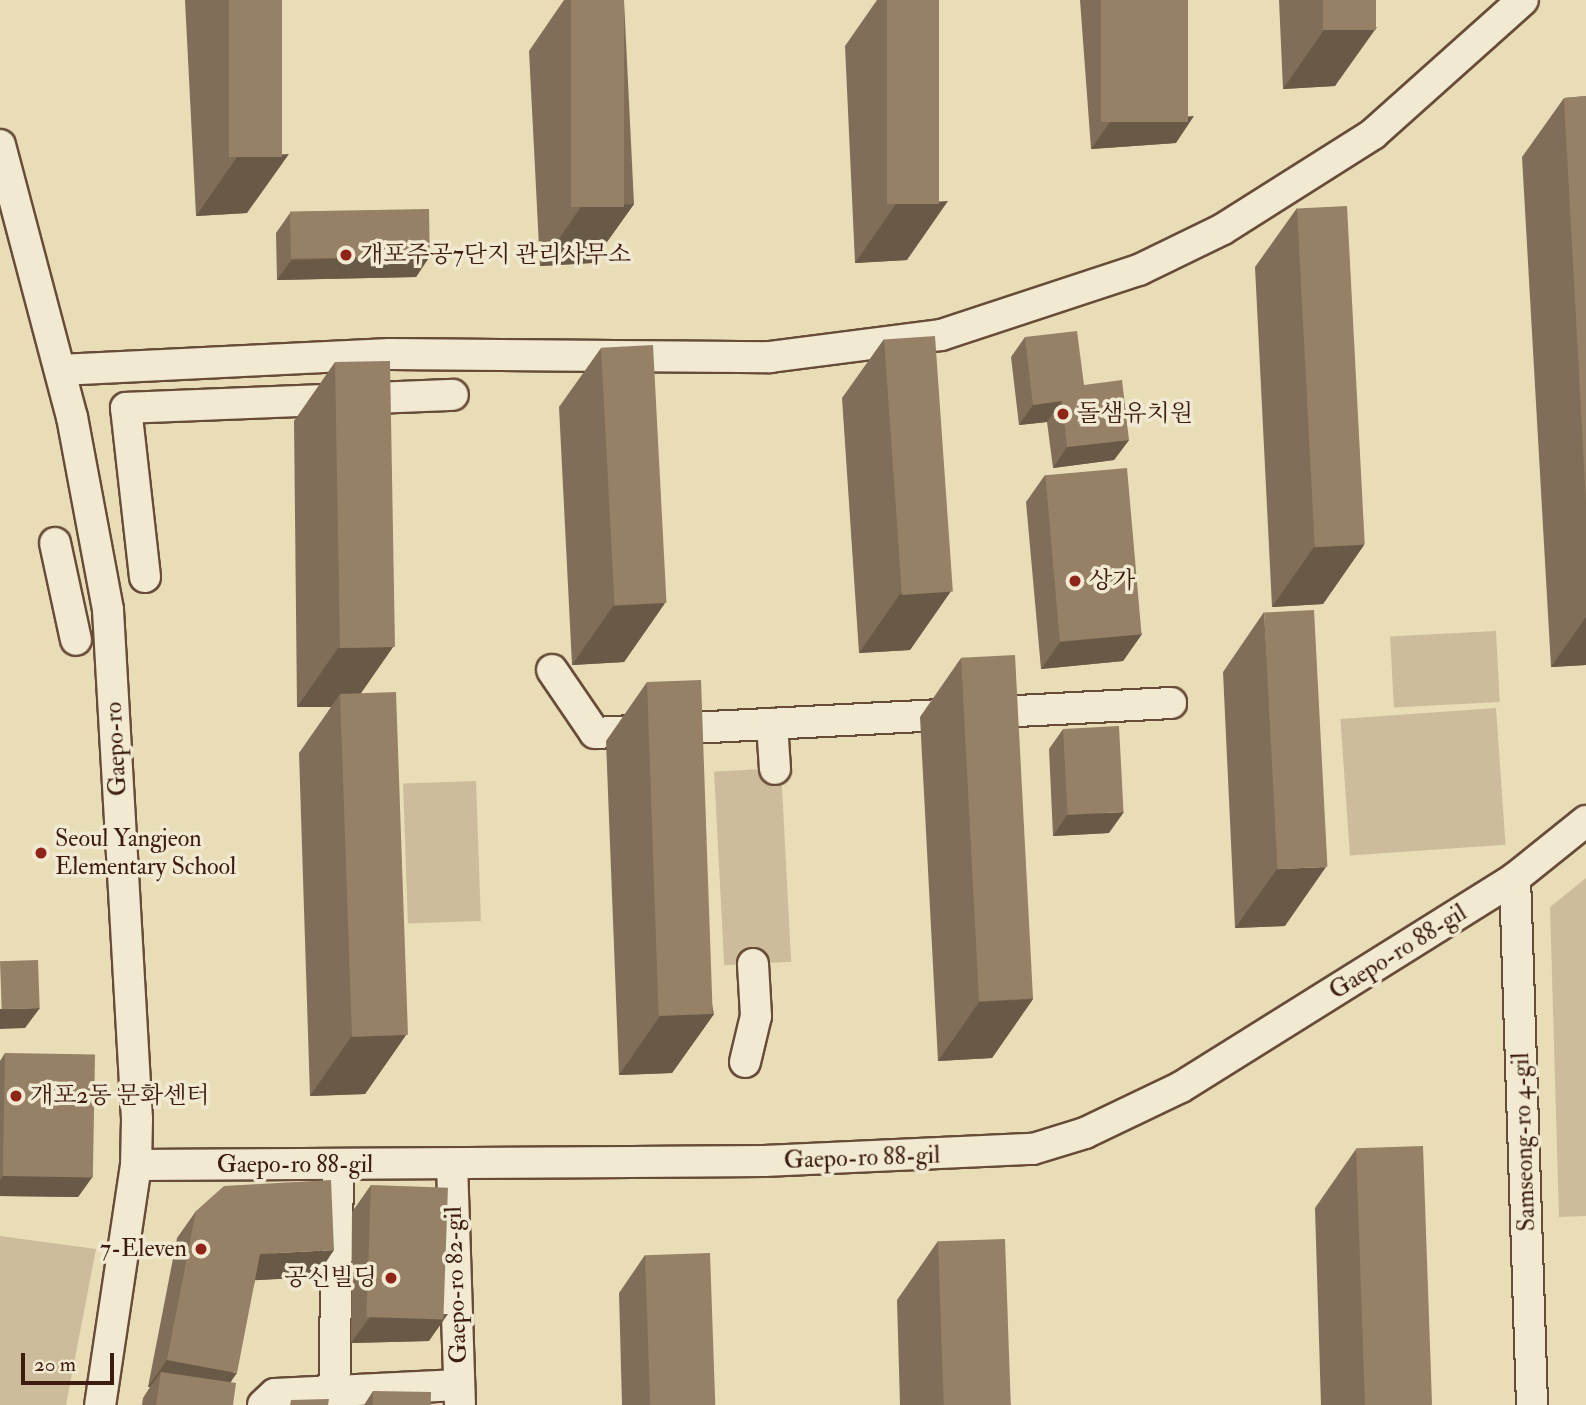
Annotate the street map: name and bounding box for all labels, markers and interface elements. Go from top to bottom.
place label: 개포주공7단지 관리사무소 [360,241,631,269]
marker: 개포주공7단지 관리사무소 [338,247,354,263]
place label: 돌샘유치원 [1077,400,1193,428]
marker: 돌샘유치원 [1055,406,1071,422]
place label: 상가 [1089,567,1135,595]
marker: 상가 [1067,573,1083,589]
street label: Gaepo-ro [99,701,133,797]
place label: Seoul Yangjeon Elementary School [55,825,236,881]
marker: Seoul Yangjeon Elementary School [33,845,49,861]
street label: Gaepo-ro 88-gil [1324,898,1472,1006]
street label: Samseong-ro 4-gil [1506,1052,1542,1232]
place label: 개포2동 문화센터 [30,1082,210,1110]
marker: 개포2동 문화센터 [8,1088,24,1104]
street label: Gaepo-ro 88-gil [783,1141,941,1175]
street label: Gaepo-ro 88-gil [217,1151,373,1179]
street label: Gaepo-ro 82-gil [439,1206,473,1364]
place label: 7-Eleven [100,1235,187,1263]
marker: 7-Eleven [193,1241,209,1257]
place label: 공신빌딩 [284,1264,377,1292]
marker: 공신빌딩 [383,1270,399,1286]
scale bar [24,1338,117,1382]
text: 20 m [34,1351,76,1378]

